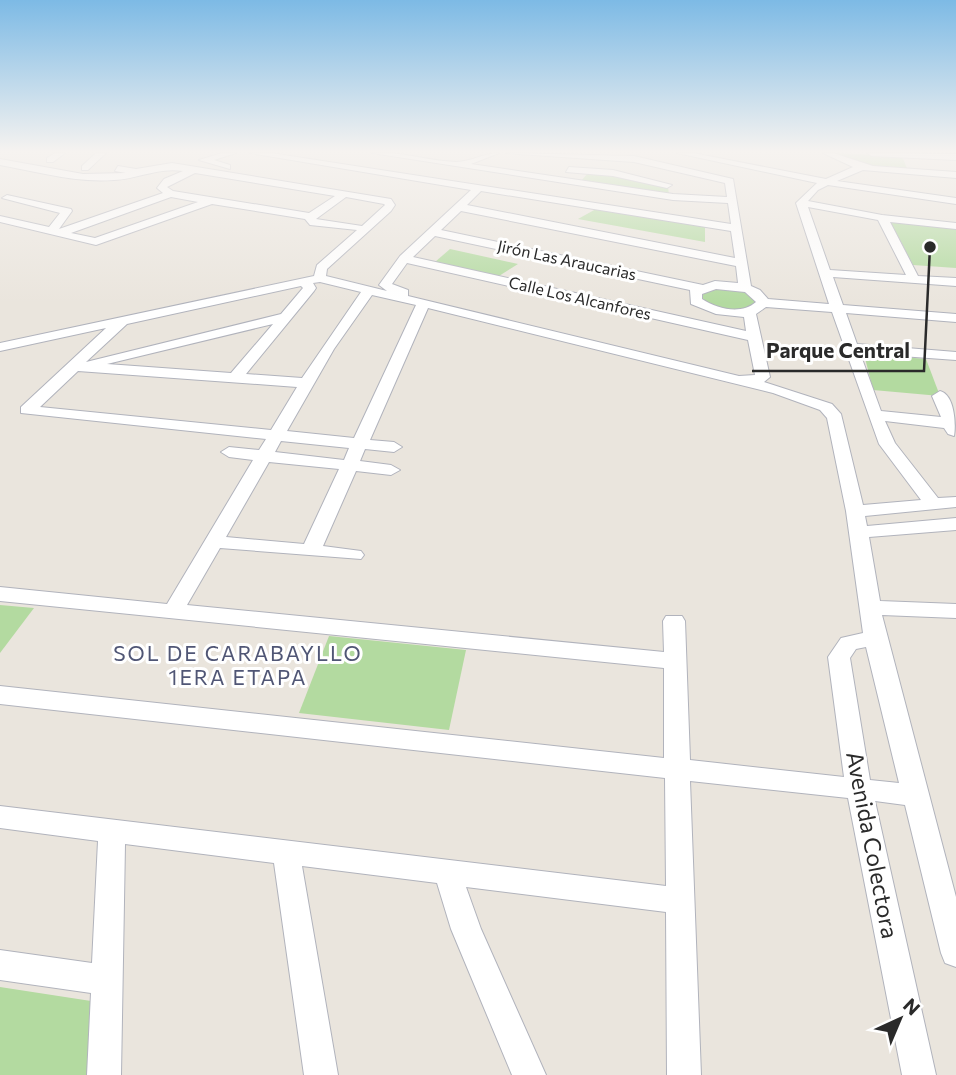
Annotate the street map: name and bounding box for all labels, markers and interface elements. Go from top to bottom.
street label: Jirón Las Araucarias [496,236,638,284]
street label: Calle Los Alcanfores [507,272,653,323]
callout: Parque Central [752,329,924,371]
text: Parque Central [766,337,910,362]
district label: SOL DE CARABAYLLO 1ERA ETAPA [113,640,363,689]
street label: Avenida Colectora [841,749,905,941]
north arrow [865,984,935,1054]
text: N [899,993,925,1020]

